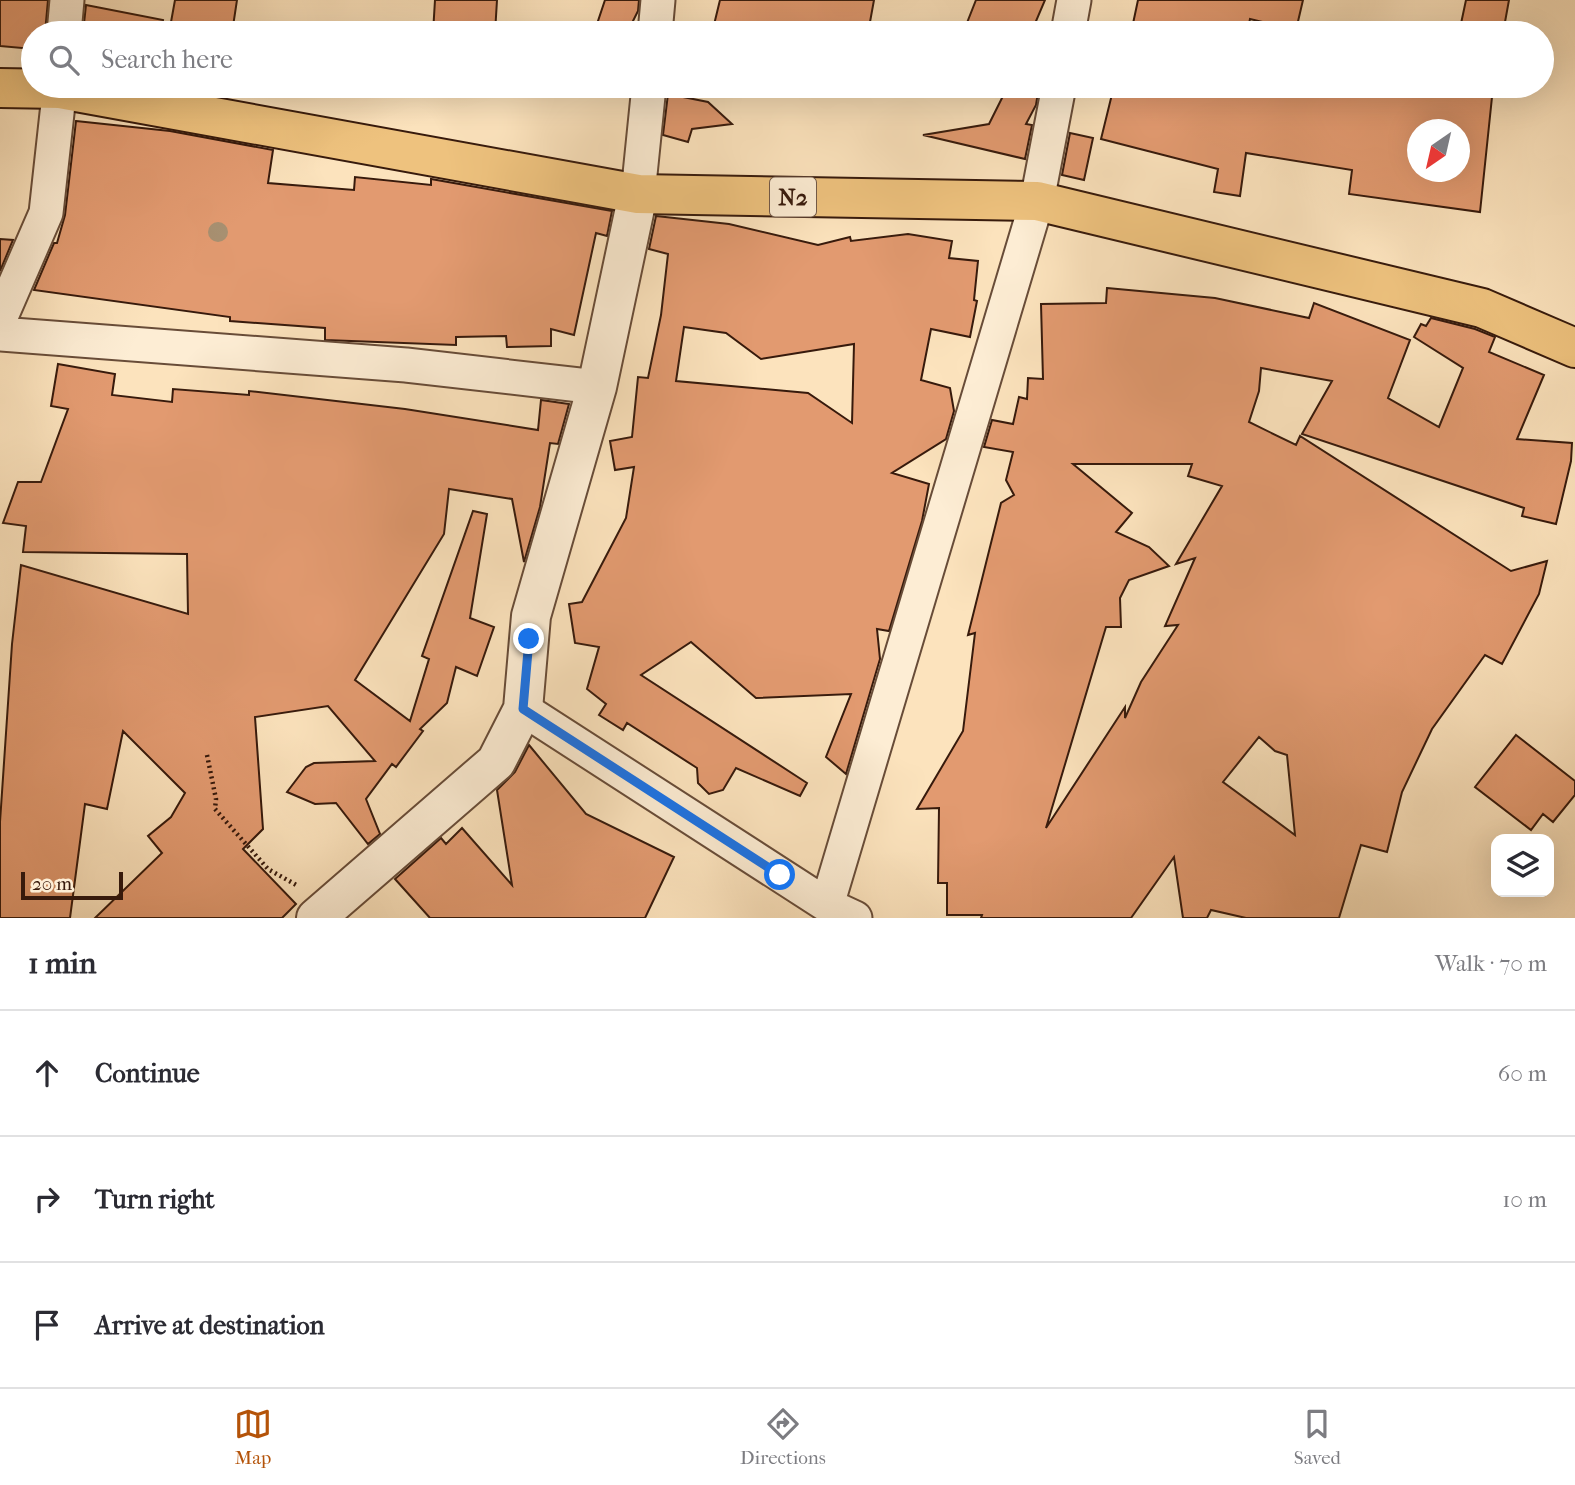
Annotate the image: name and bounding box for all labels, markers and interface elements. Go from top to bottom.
search box [21,21,1554,98]
icon: search [45,41,83,79]
text: Search here [101,44,233,75]
north arrow [1407,119,1470,182]
road number: N2 [770,178,816,216]
route end [513,623,544,654]
map controls [1491,834,1554,897]
button: layers [1491,834,1554,897]
route start [764,859,795,890]
scale bar [21,869,122,901]
text: 20 m [32,873,72,895]
text: 1 min [28,946,96,981]
text: Walk · 70 m [1435,950,1547,977]
icon: ahead [28,1054,66,1092]
text: Continue [95,1058,200,1089]
text: 60 m [1498,1060,1547,1087]
icon: right [28,1180,66,1218]
text: Turn right [95,1184,215,1215]
text: 10 m [1502,1186,1547,1213]
icon: arrive [28,1306,66,1344]
text: Arrive at destination [95,1310,325,1341]
tab: Map [234,1405,272,1469]
tab: Directions [740,1405,826,1469]
tab: Saved [1294,1405,1341,1469]

